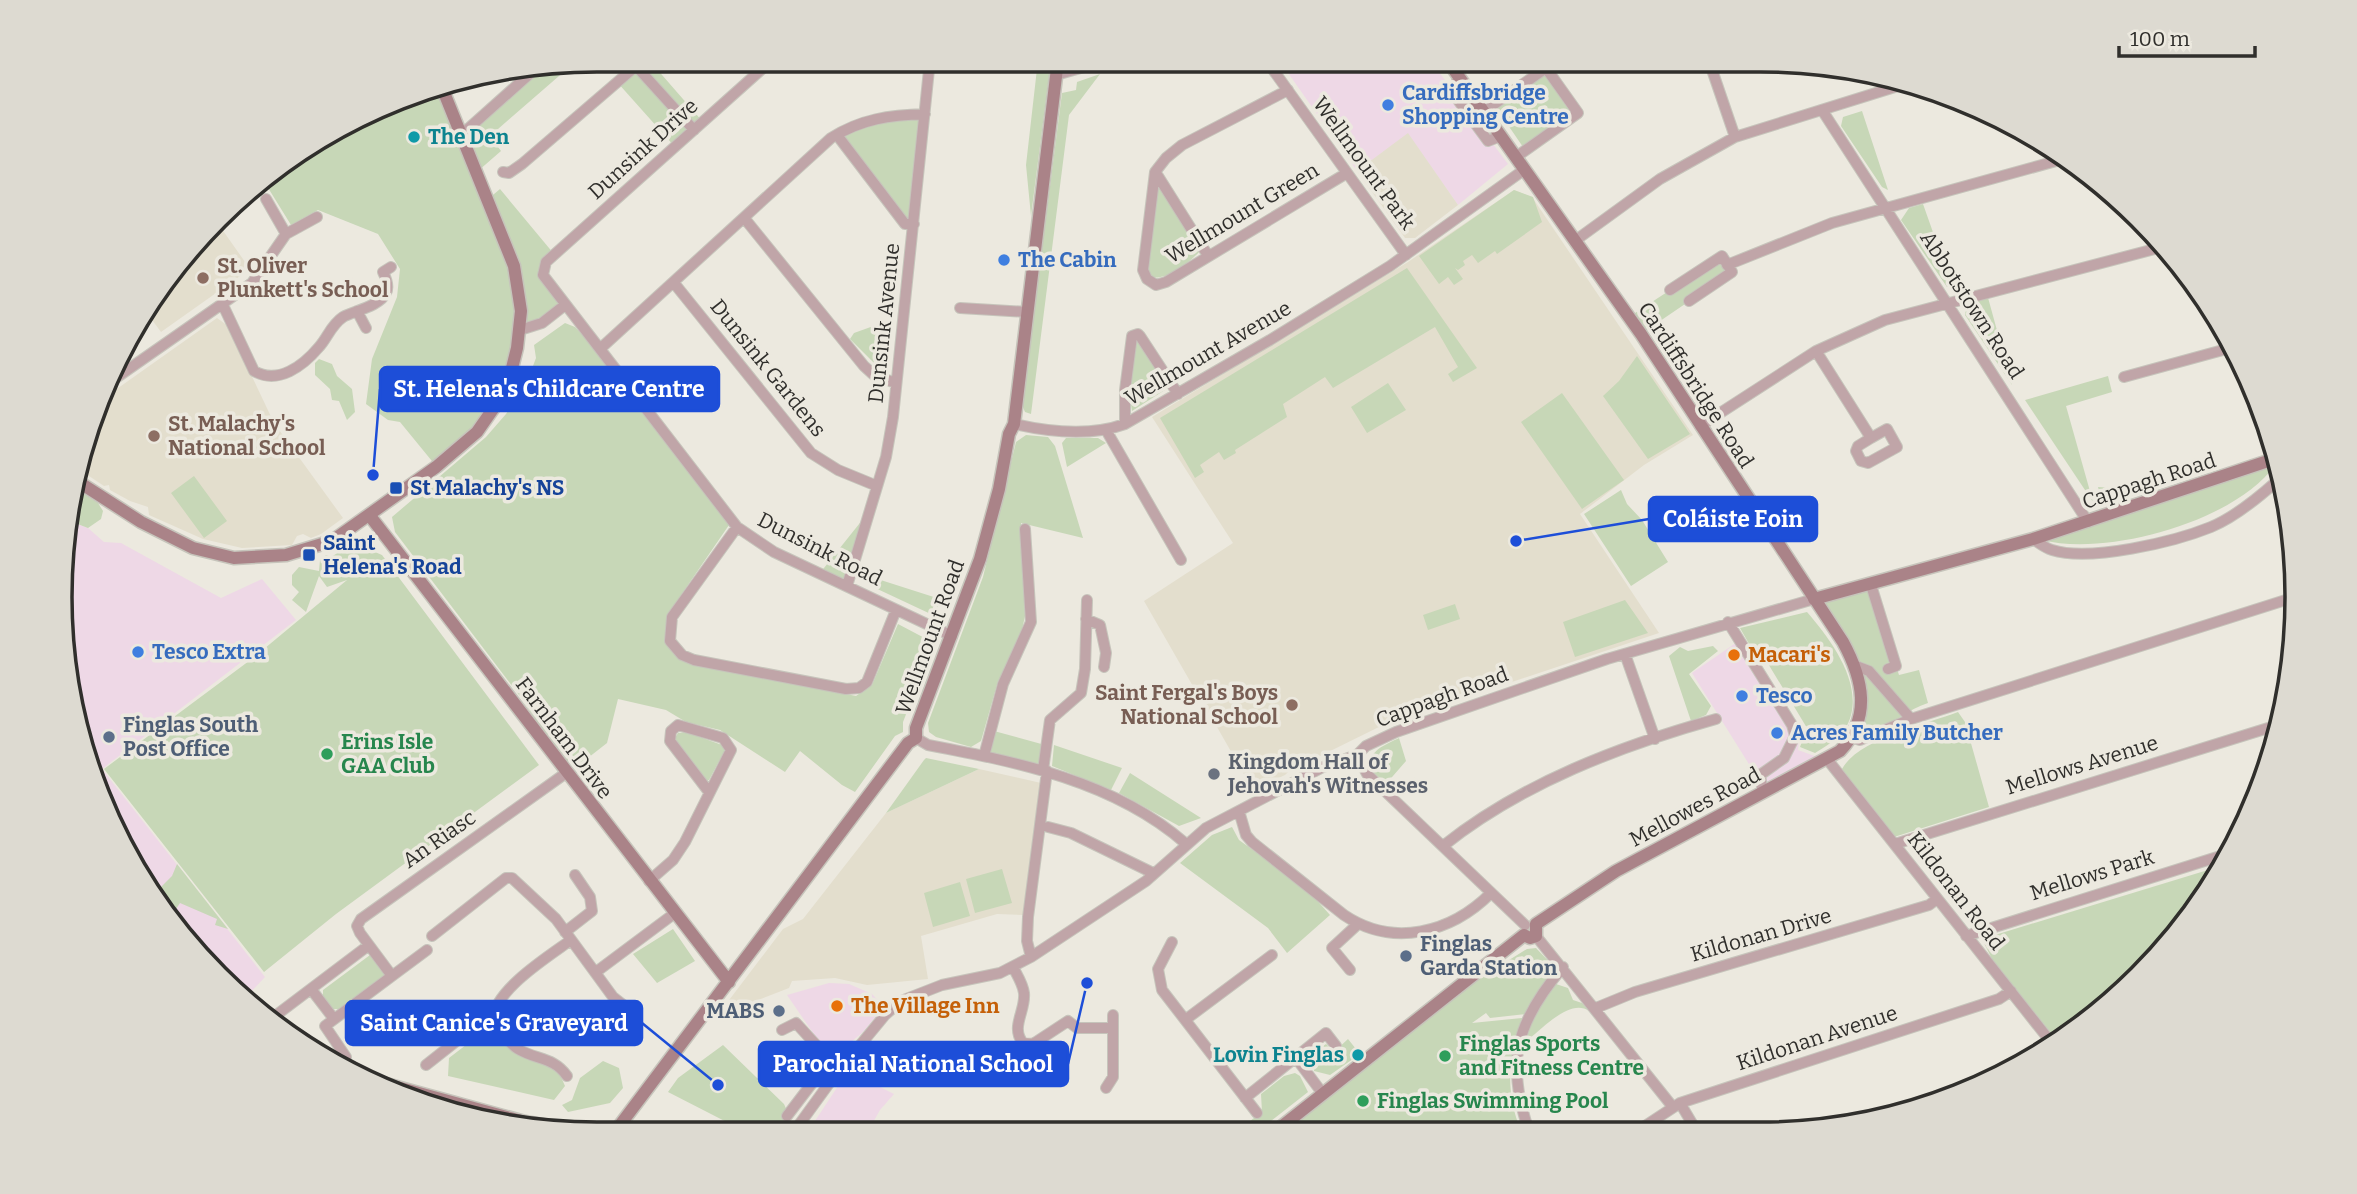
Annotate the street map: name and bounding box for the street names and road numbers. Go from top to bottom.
street label: Wellmount Park [1307,91,1421,235]
street label: Dunsink Drive [583,93,703,205]
street label: Wellmount Green [1161,157,1323,269]
street label: Abbotstown Road [1915,226,2029,384]
street label: Dunsink Avenue [863,242,905,404]
street label: Dunsink Gardens [705,294,831,442]
street label: Wellmount Avenue [1120,295,1296,411]
street label: Cardiffsbridge Road [1633,297,1759,473]
street label: Cappagh Road [2079,447,2219,515]
street label: Dunsink Road [753,506,887,592]
street label: Wellmount Road [890,556,970,718]
street label: Cappagh Road [1372,661,1512,733]
street label: Farnham Drive [510,672,618,804]
street label: Mellows Avenue [2003,729,2161,801]
street label: Mellowes Road [1625,761,1765,853]
street label: An Riasc [397,804,481,874]
street label: Kildonan Road [1902,827,2010,955]
street label: Mellows Park [2027,844,2157,906]
street label: Kildonan Drive [1688,902,1834,968]
street label: Kildonan Avenue [1733,1000,1901,1076]

